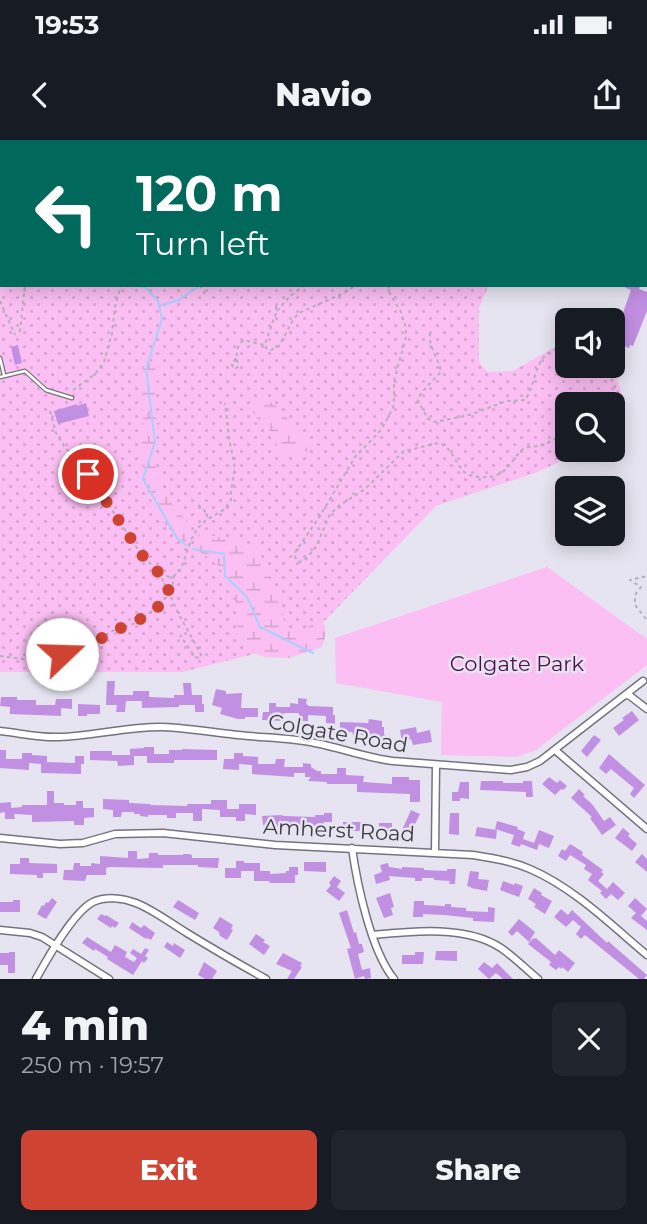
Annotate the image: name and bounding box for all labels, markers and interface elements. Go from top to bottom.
text: 19:53 [35,9,99,41]
text: Navio [275,75,372,114]
icon: back [21,76,59,114]
icon: share [588,76,626,114]
text: 120 m [136,164,283,223]
icon: left [21,168,112,259]
text: Turn left [136,224,270,263]
map controls [555,308,625,546]
button: sound [555,308,625,378]
button: search [555,392,625,462]
pin [58,444,118,504]
icon: arrive [69,455,107,493]
button: layers [555,476,625,546]
position arrow [25,617,99,691]
park label: Colgate Park [450,651,585,676]
street label: Colgate Road [266,708,410,758]
street label: Amherst Road [263,814,415,846]
text: 4 min [21,999,149,1051]
button: close [552,1002,626,1076]
text: 250 m · 19:57 [21,1051,164,1079]
button: Exit [21,1130,317,1210]
button: Share [331,1130,626,1210]

